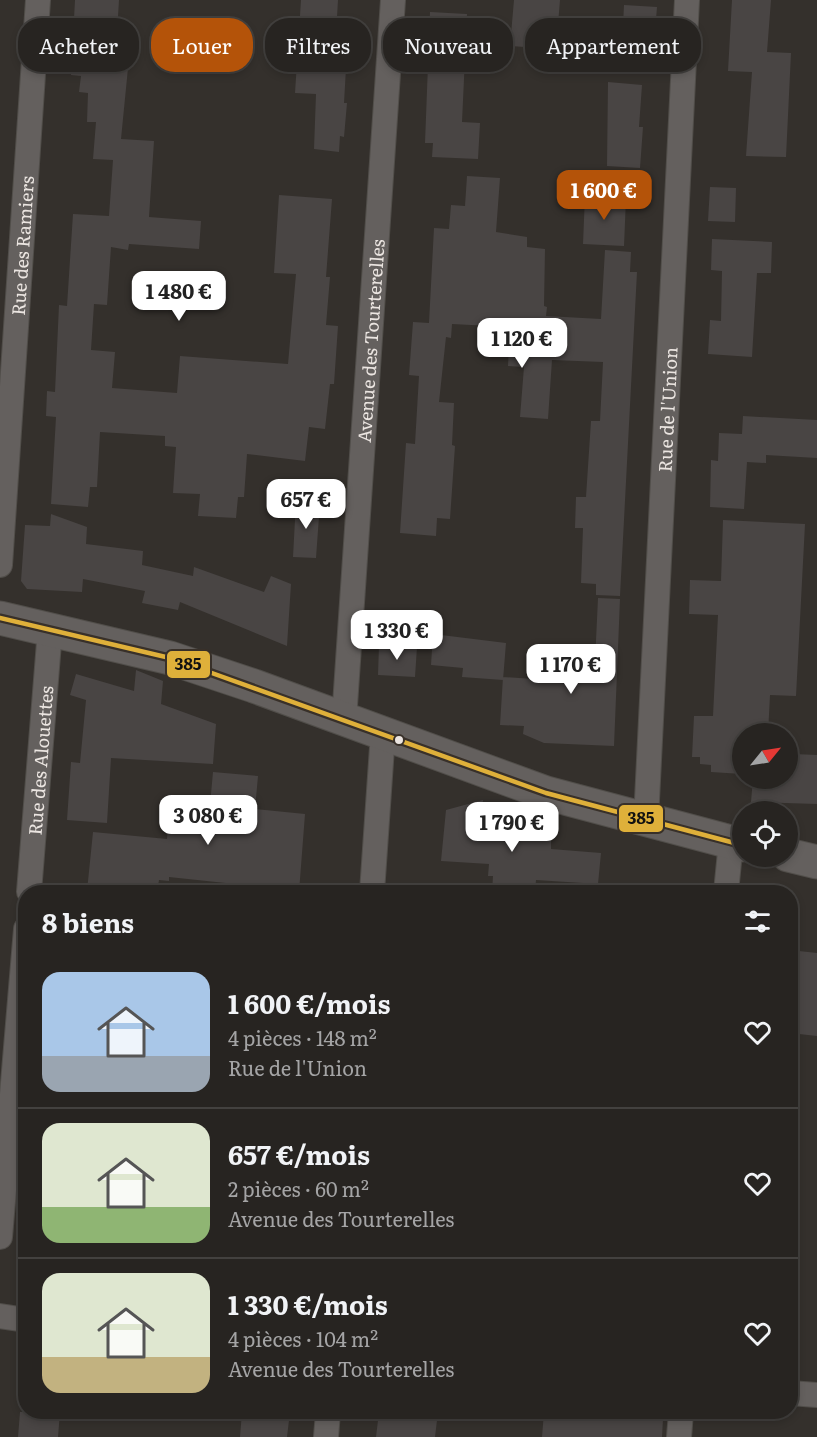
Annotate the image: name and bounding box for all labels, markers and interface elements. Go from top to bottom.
chip: Acheter [18,18,139,72]
chip: Louer [151,18,253,72]
chip: Filtres [265,18,371,72]
chip: Nouveau [383,18,513,72]
chip: Appartement [525,18,701,72]
pin: 1 600 € [549,170,659,221]
text: 1 600 € [571,174,637,204]
street label: Rue des Ramiers [3,175,40,316]
street label: Avenue des Tourterelles [349,238,390,443]
pin: 1 480 € [124,271,234,322]
text: 1 480 € [146,275,212,305]
pin: 1 120 € [467,318,577,369]
text: 1 120 € [491,322,553,352]
street label: Rue de l'Union [650,346,683,473]
pin: 657 € [264,479,348,530]
text: 657 € [281,483,331,513]
pin: 1 330 € [342,610,452,661]
text: 1 330 € [365,614,429,644]
pin: 1 170 € [516,644,626,695]
text: 1 170 € [540,648,602,678]
line badge: 385 [166,650,211,679]
text: 385 [174,651,202,675]
street label: Rue des Alouettes [20,685,59,836]
north arrow [732,723,798,789]
map controls [732,723,798,867]
unlabelled marker [393,734,405,746]
pin: 3 080 € [153,795,263,846]
text: 3 080 € [173,799,243,829]
button: locate [732,801,798,867]
pin: 1 790 € [457,802,567,853]
line badge: 385 [618,804,664,833]
text: 385 [627,805,655,829]
text: 1 790 € [480,806,544,836]
text: 8 biens [42,902,134,941]
icon: filters [741,905,774,938]
text: 1 600 €/mois [228,983,390,1022]
icon: home [90,996,162,1068]
icon: heart [741,1016,774,1049]
text: 4 pièces · 148 m² [228,1022,377,1052]
text: Rue de l'Union [228,1052,367,1082]
text: 657 €/mois [228,1134,370,1173]
icon: home [90,1147,162,1219]
icon: heart [741,1167,774,1200]
text: 2 pièces · 60 m² [228,1173,369,1203]
text: Avenue des Tourterelles [228,1203,454,1233]
text: 1 330 €/mois [228,1284,388,1323]
icon: home [90,1297,162,1369]
icon: heart [741,1317,774,1350]
text: 4 pièces · 104 m² [228,1323,378,1353]
text: Avenue des Tourterelles [228,1353,454,1383]

